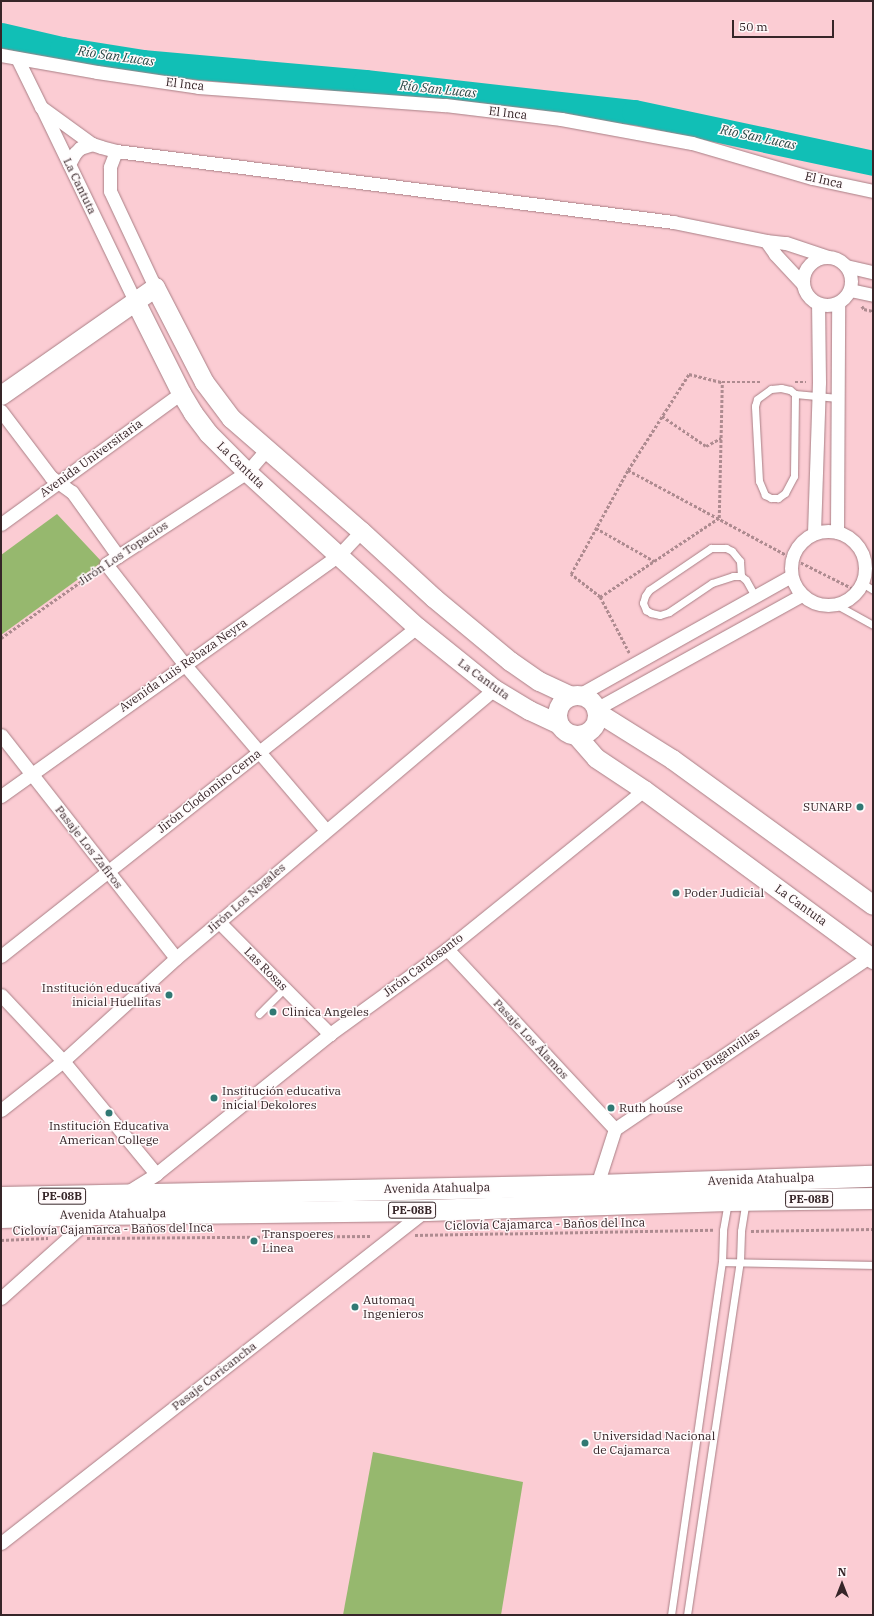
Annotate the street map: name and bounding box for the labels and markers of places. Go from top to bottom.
place label: SUNARP [803,800,852,814]
marker: SUNARP [855,802,865,812]
place label: Poder Judicial [684,886,764,900]
marker: Poder Judicial [671,888,681,898]
place label: Institución educativa inicial Huellitas [42,981,161,1009]
marker: Institución educativa inicial Huellitas [164,990,174,1000]
place label: Clinica Angeles [282,1005,369,1019]
marker: Clinica Angeles [267,1006,279,1018]
place label: Institución educativa inicial Dekolores [222,1084,341,1112]
marker: Institución educativa inicial Dekolores [209,1093,219,1103]
place label: Ruth house [619,1101,683,1115]
marker: Ruth house [606,1103,616,1113]
marker: Institución Educativa American College [104,1108,114,1118]
place label: Institución Educativa American College [49,1119,169,1147]
place label: Transpoeres Linea [262,1227,333,1255]
marker: Transpoeres Linea [249,1236,259,1246]
place label: Automaq Ingenieros [363,1293,424,1321]
marker: Automaq Ingenieros [350,1302,360,1312]
place label: Universidad Nacional de Cajamarca [593,1429,715,1457]
marker: Universidad Nacional de Cajamarca [580,1438,590,1448]

